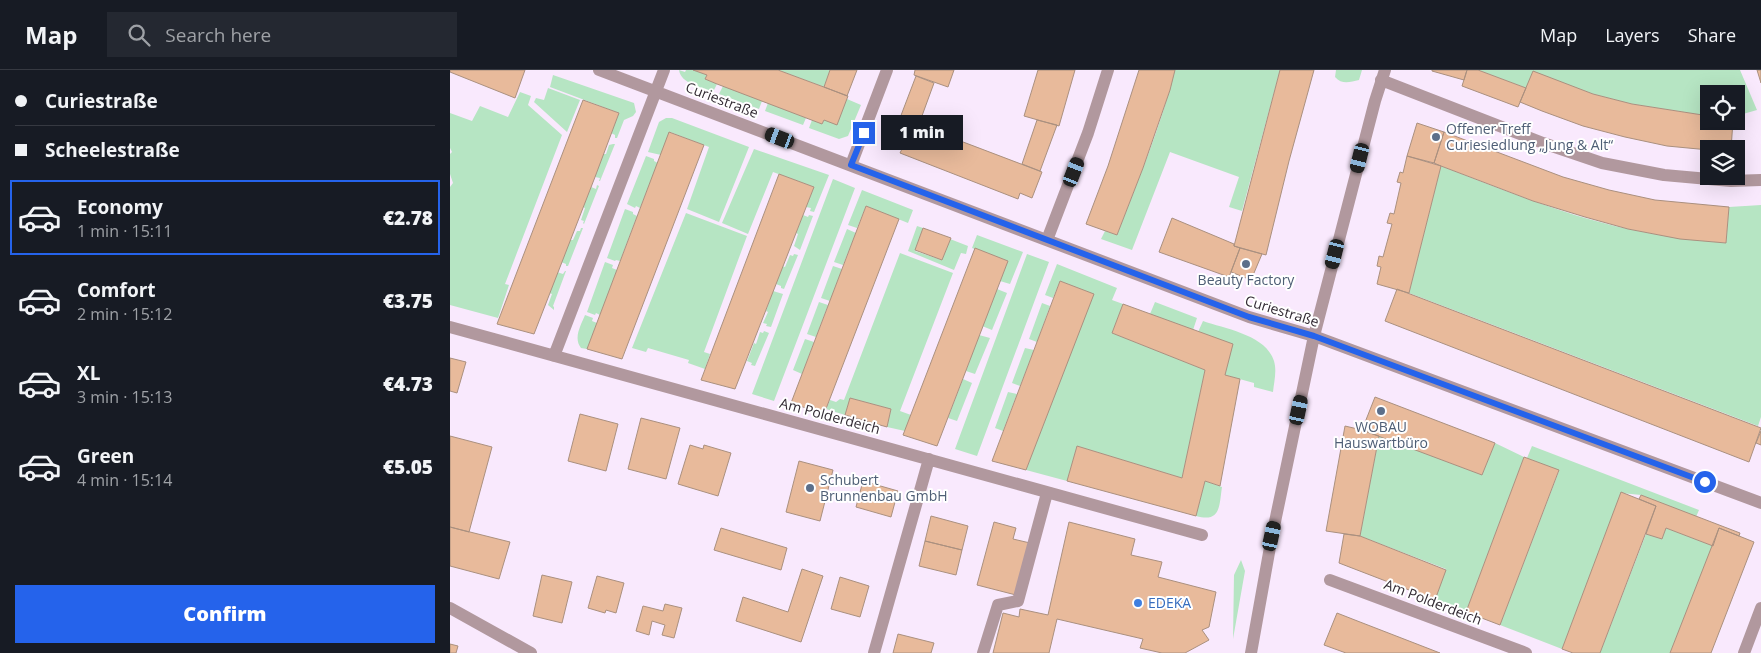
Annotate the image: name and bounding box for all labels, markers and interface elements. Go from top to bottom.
search box [107,12,457,57]
text: Map [25,18,77,51]
icon: search [125,21,153,49]
text: Search here [165,22,271,48]
text: Map [1540,23,1577,47]
text: Layers [1605,23,1660,47]
text: Share [1688,23,1736,47]
street label: Curiestraße [683,77,761,122]
map controls [1700,85,1745,185]
button: locate [1700,85,1745,130]
text: Curiestraße [45,88,158,114]
callout: 1 min [882,116,964,150]
place label: Offener Treff Curiesiedlung „Jung & Alt“ [1446,119,1613,154]
text: 1 min [899,121,945,143]
route end [853,122,875,144]
car [763,126,796,150]
marker: Offener Treff Curiesiedlung „Jung & Alt“ [1430,131,1442,143]
text: Scheelestraße [45,137,180,163]
button: layers [1700,140,1745,185]
car [1349,142,1370,174]
car [1061,155,1086,189]
text: Economy [77,194,163,220]
icon: car [17,195,62,240]
text: €2.78 [383,205,433,231]
text: 1 min · 15:11 [77,220,172,242]
car [1324,238,1345,270]
marker: Beauty Factory [1240,258,1252,270]
place label: Beauty Factory [1198,270,1295,289]
text: Comfort [77,277,156,303]
icon: car [17,278,62,323]
text: €3.75 [383,288,433,314]
street label: Curiestraße [1243,290,1322,331]
text: 2 min · 15:12 [77,303,172,325]
text: XL [77,360,100,386]
icon: car [17,361,62,406]
text: €4.73 [383,371,433,397]
text: 3 min · 15:13 [77,386,172,408]
street label: Am Polderdeich [778,393,882,438]
car [1288,394,1309,426]
marker: WOBAU Hauswartbüro [1375,405,1387,417]
place label: WOBAU Hauswartbüro [1334,417,1428,452]
text: Green [77,443,134,469]
icon: car [17,444,62,489]
text: €5.05 [383,454,433,480]
text: 4 min · 15:14 [77,469,172,491]
place label: Schubert Brunnenbau GmbH [820,470,948,505]
route start [1694,471,1716,493]
marker: Schubert Brunnenbau GmbH [804,482,816,494]
car [1261,520,1282,552]
street label: Am Polderdeich [1382,574,1485,629]
button: Confirm [15,585,435,643]
place label: EDEKA [1148,593,1191,612]
marker: EDEKA [1132,597,1144,609]

